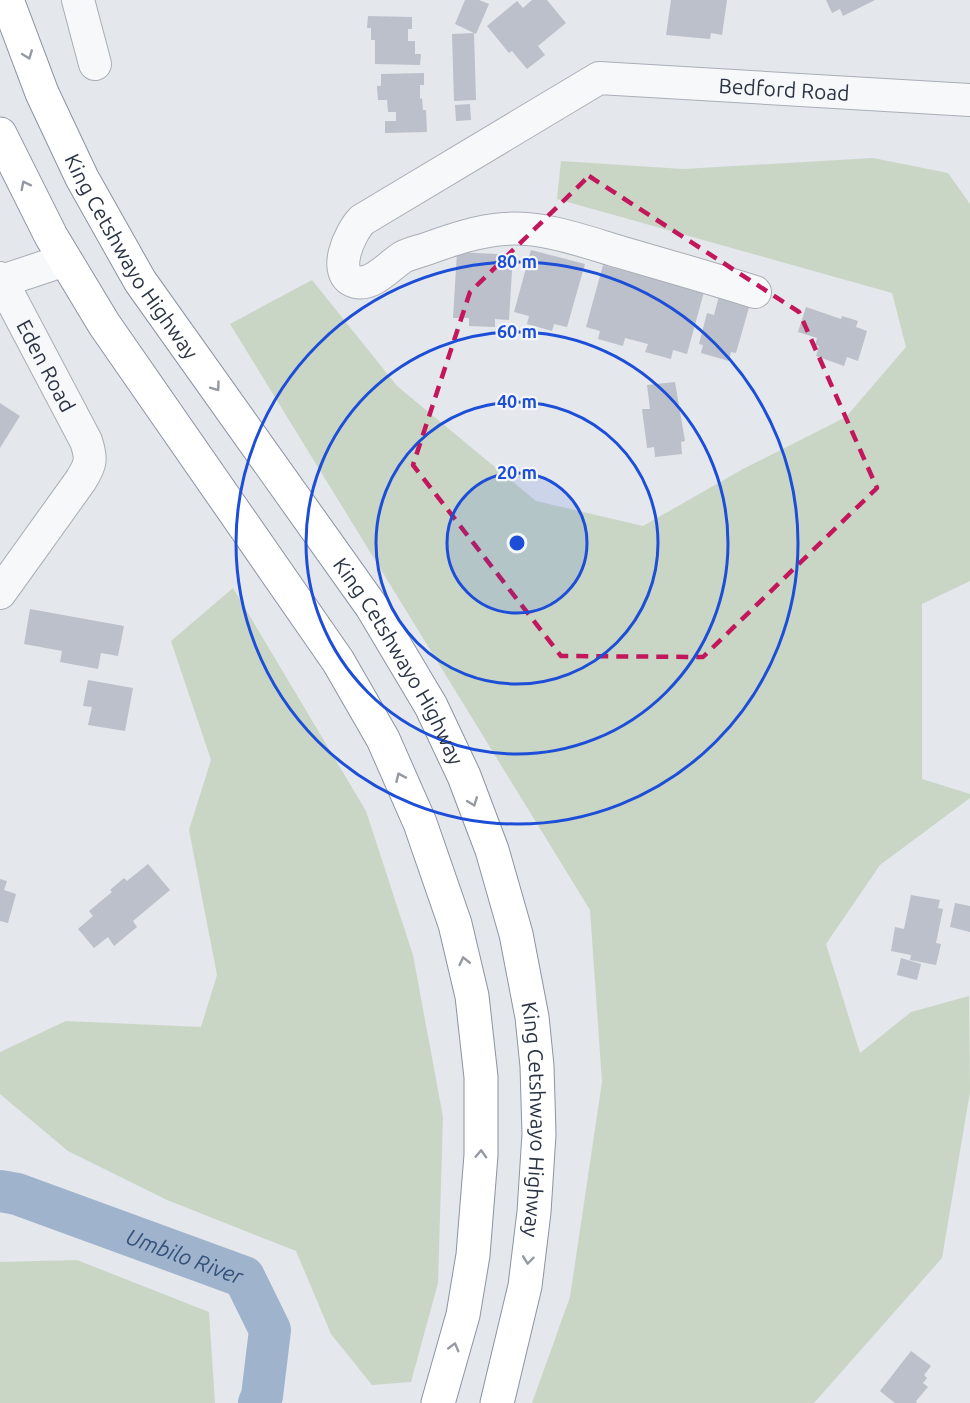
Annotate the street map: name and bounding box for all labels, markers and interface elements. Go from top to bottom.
one-way arrow [20,49,33,60]
street label: Bedford Road [718,73,850,105]
street label: King Cetshwayo Highway [60,150,203,363]
one-way arrow [21,181,33,192]
text: 80 m [497,251,537,271]
street label: Eden Road [12,315,80,416]
text: 60 m [497,321,537,341]
one-way arrow [209,381,220,392]
text: 40 m [497,391,537,411]
text: 20 m [497,462,537,482]
centre of rings [507,533,527,553]
street label: King Cetshwayo Highway [329,553,469,768]
one-way arrow [395,772,407,783]
one-way arrow [466,796,479,806]
one-way arrow [458,956,471,966]
street label: King Cetshwayo Highway [517,1000,551,1239]
one-way arrow [475,1150,487,1159]
water label: Umbilo River [123,1223,247,1288]
one-way arrow [523,1256,535,1265]
one-way arrow [447,1342,459,1353]

